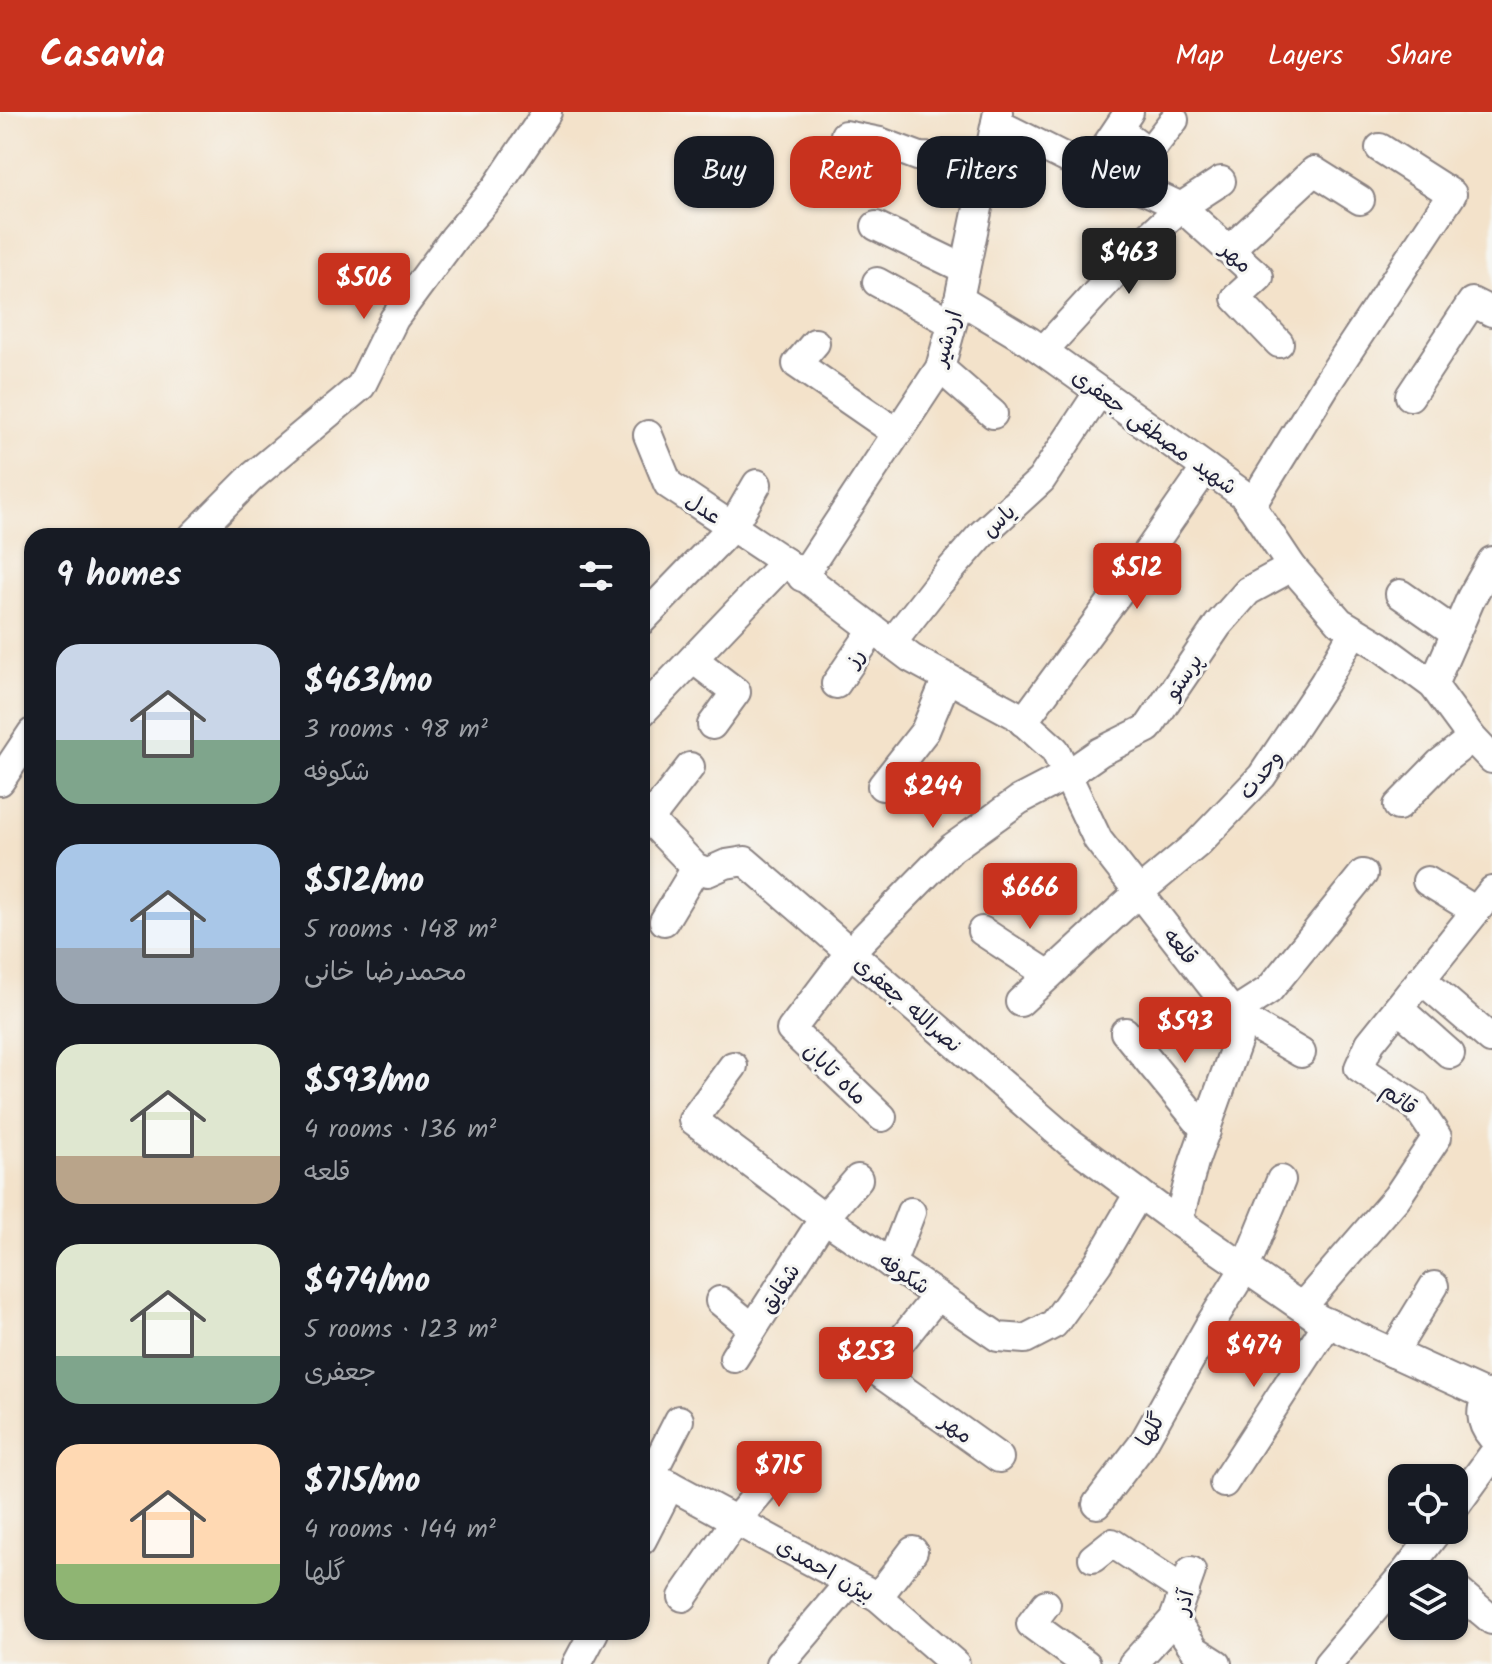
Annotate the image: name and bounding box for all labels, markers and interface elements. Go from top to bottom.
text: Casavia [40,26,165,86]
text: Map [1175,34,1224,79]
text: Layers [1268,34,1343,79]
text: Share [1387,34,1452,79]
chip: Buy [674,136,774,208]
chip: Rent [790,136,901,208]
chip: Filters [917,136,1046,208]
chip: New [1062,136,1168,208]
pin: $463 [1082,228,1176,296]
text: $463 [1100,233,1158,275]
street label: مهر [1210,233,1259,283]
pin: $506 [317,253,411,321]
text: $506 [336,258,392,300]
street label: اردشیر [923,306,973,373]
street label: شهید مصطفی جعفری [1063,361,1244,505]
street label: عدل [677,485,728,535]
street label: یاس [974,496,1025,547]
pin: $512 [1090,543,1184,611]
text: $512 [1111,548,1163,590]
text: 9 homes [56,549,181,603]
icon: filters [574,554,618,598]
street label: رز [836,642,875,677]
street label: پرستو [1156,647,1213,708]
text: $463/mo [304,655,433,709]
icon: home [120,676,216,772]
text: 3 rooms · 98 m² [304,709,488,751]
street label: وحدت [1231,743,1293,808]
text: شکوفه [304,752,370,794]
pin: $244 [886,762,980,830]
text: $244 [904,767,962,809]
text: $512/mo [304,855,424,909]
pin: $666 [983,863,1077,931]
text: $666 [1001,868,1059,910]
icon: home [120,876,216,972]
text: 5 rooms · 148 m² [304,909,497,951]
street label: قلعه [1153,921,1205,974]
street label: نصرالله جعفری [845,948,970,1063]
text: محمدرضا خانی [304,952,467,994]
pin: $593 [1138,997,1232,1065]
text: $593 [1157,1002,1213,1044]
street label: ماه تابان [794,1035,874,1115]
text: $593/mo [304,1055,430,1109]
street label: قائم [1373,1074,1424,1126]
icon: home [120,1076,216,1172]
text: 4 rooms · 136 m² [304,1109,496,1151]
text: قلعه [304,1152,351,1194]
street label: شکوفه [871,1245,937,1305]
text: $474/mo [304,1255,430,1309]
street label: شقایق [752,1257,811,1322]
icon: home [120,1276,216,1372]
text: 5 rooms · 123 m² [304,1309,497,1351]
pin: $474 [1207,1321,1301,1389]
text: $474 [1226,1326,1282,1368]
pin: $253 [819,1327,913,1395]
text: $253 [837,1332,895,1374]
text: جعفری [304,1352,376,1394]
street label: مهر [930,1405,979,1454]
street label: گلها [1128,1406,1176,1454]
pin: $715 [732,1441,826,1509]
text: $715 [755,1446,803,1488]
text: $715/mo [304,1455,421,1509]
map controls [1388,1464,1468,1640]
button: locate [1388,1464,1468,1544]
icon: home [120,1476,216,1572]
text: 4 rooms · 144 m² [304,1509,496,1551]
street label: بیژن احمدی [769,1530,880,1613]
text: گلها [304,1552,345,1594]
button: layers [1388,1560,1468,1640]
street label: آذر [1165,1585,1206,1621]

